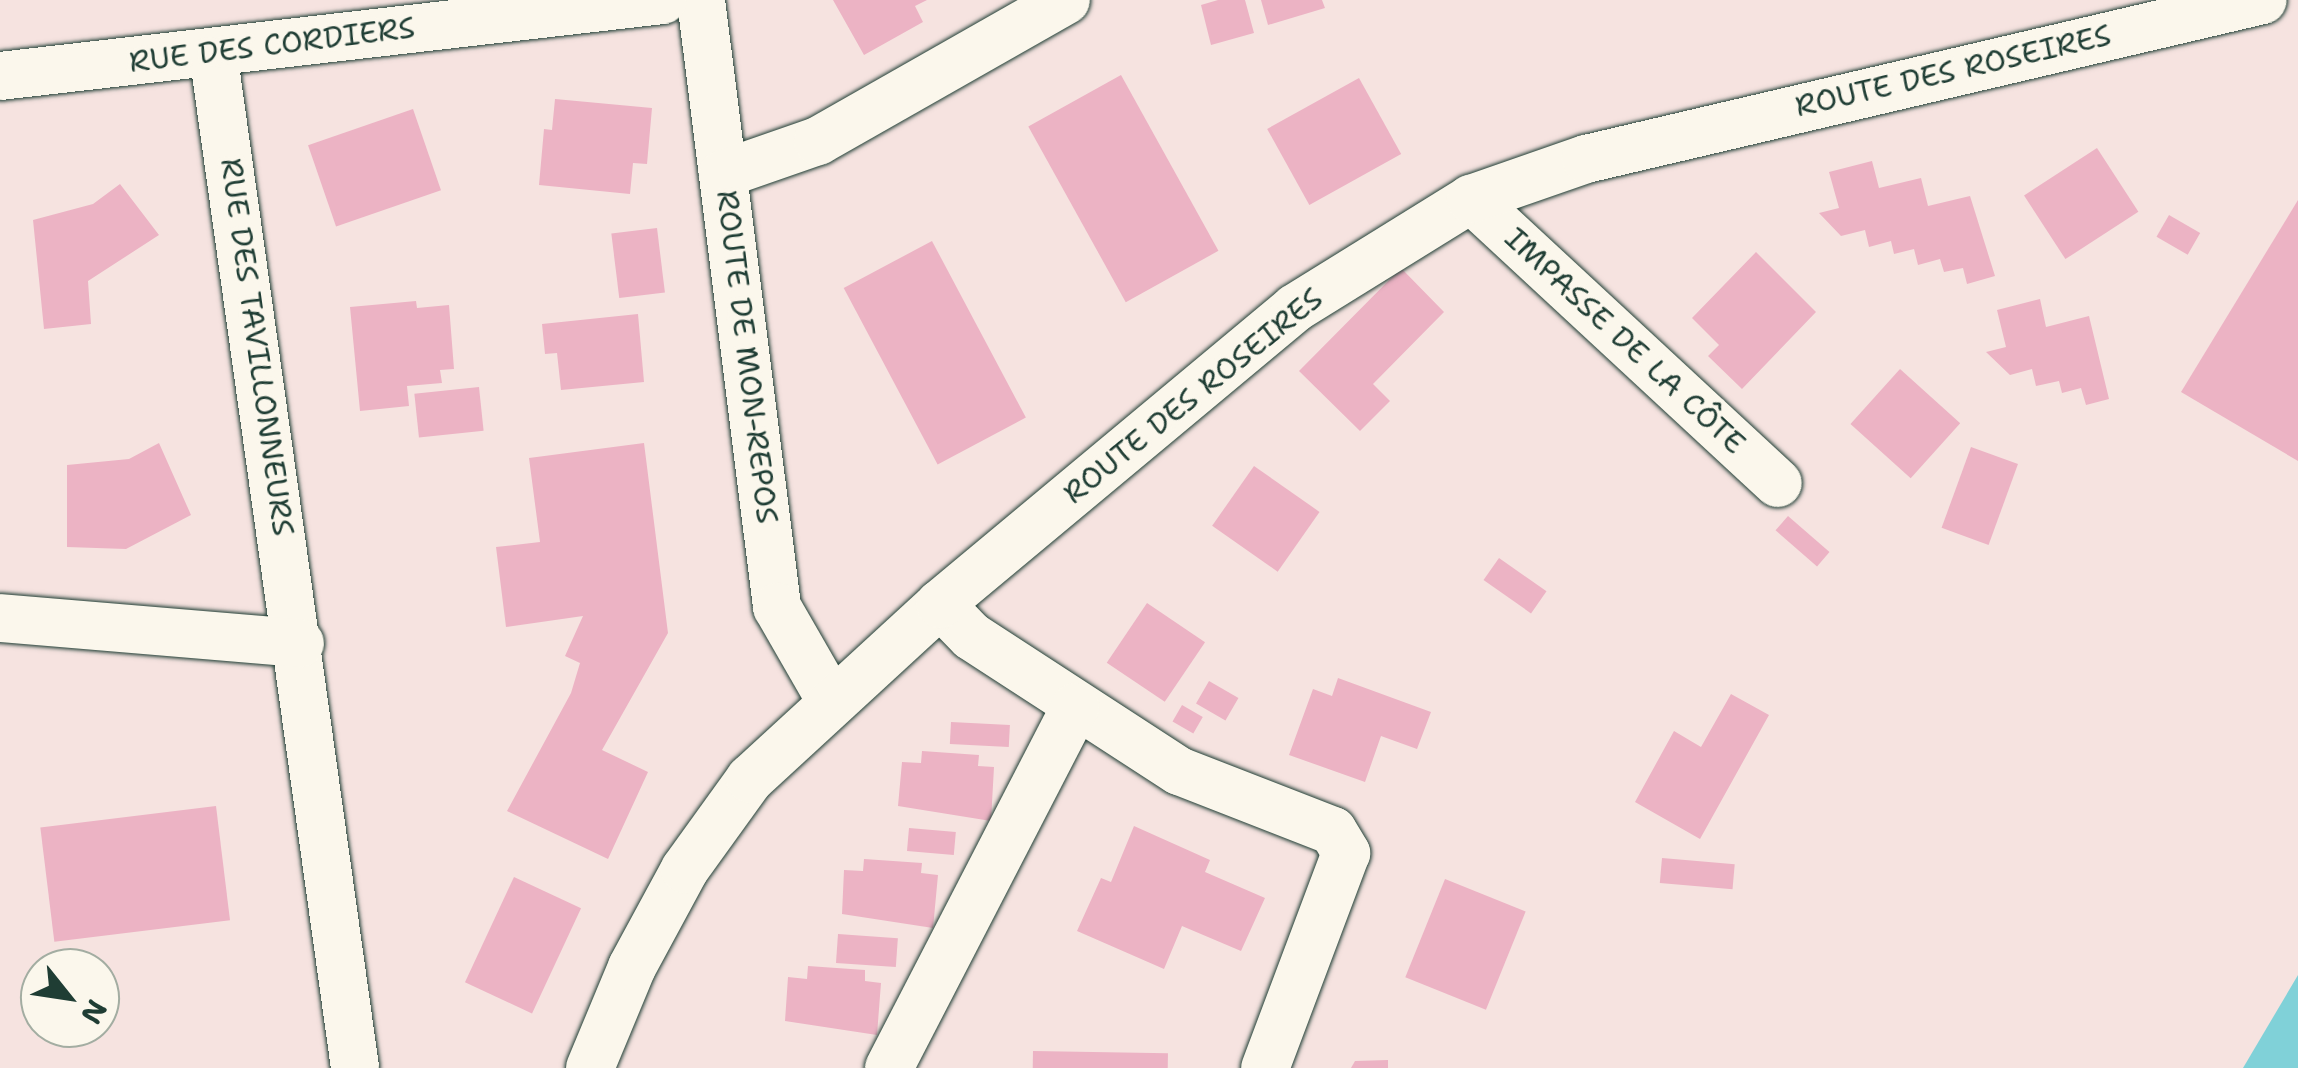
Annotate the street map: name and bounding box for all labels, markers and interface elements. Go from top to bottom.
street label: RUE DES CORDIERS [127,10,417,80]
street label: ROUTE DES ROSEIRES [1792,17,2114,125]
street label: RUE DES TAVILLONNEURS [213,156,301,538]
street label: ROUTE DE MON-REPOS [709,188,785,526]
street label: IMPASSE DE LA CÔTE [1497,220,1753,462]
street label: ROUTE DES ROSEIRES [1056,280,1330,512]
north arrow [20,948,120,1048]
text: N [72,993,116,1031]

